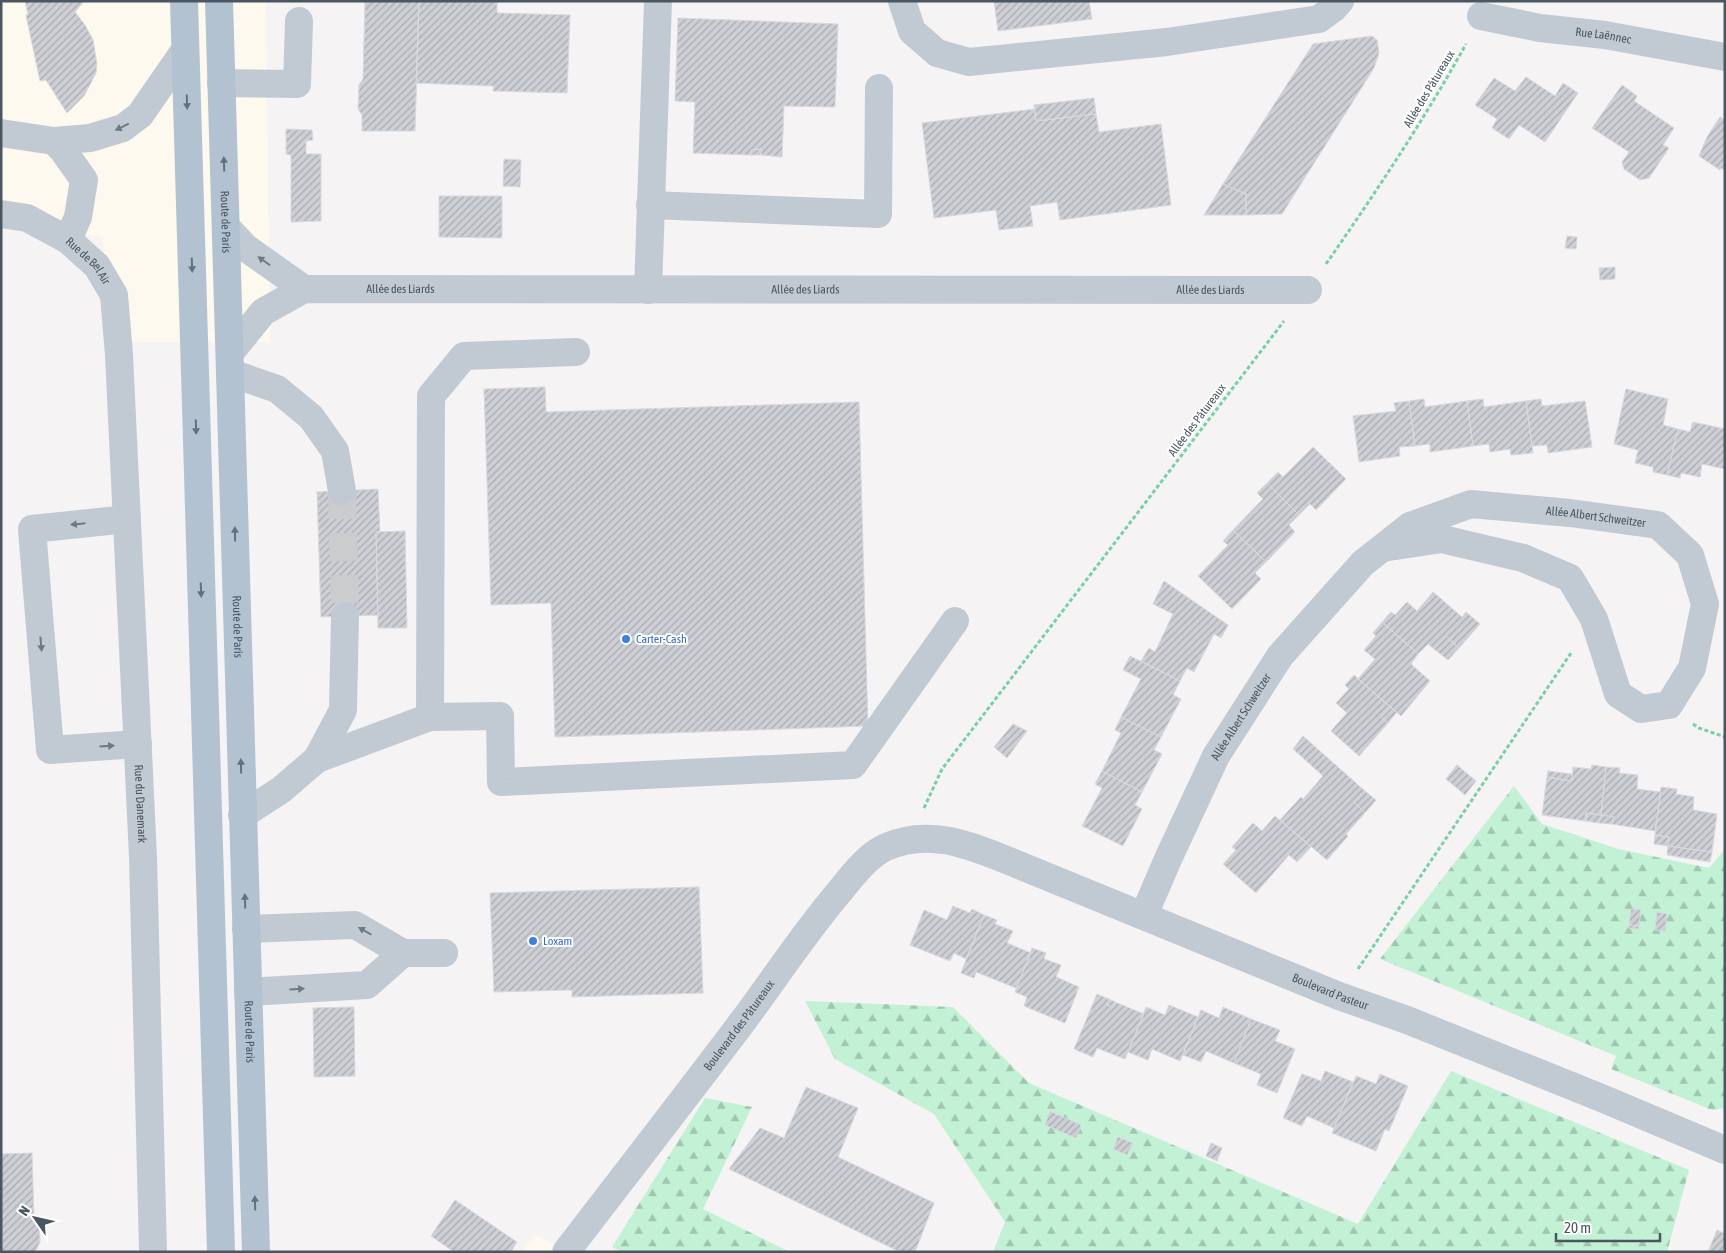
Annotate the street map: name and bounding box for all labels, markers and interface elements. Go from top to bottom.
street label: Rue Laënnec [1575,25,1633,47]
street label: Allée des Pâtureaux [1401,48,1458,130]
one-way arrow [183,95,191,111]
one-way arrow [115,123,129,131]
one-way arrow [219,156,227,172]
street label: Route de Paris [218,190,233,253]
street label: Rue de Bel Air [63,234,113,287]
one-way arrow [257,256,271,266]
one-way arrow [188,257,196,273]
street label: Allée des Liards [366,282,434,296]
street label: Allée des Liards [771,282,839,297]
street label: Allée des Liards [1176,283,1244,297]
street label: Allée des Pâtureaux [1165,381,1229,459]
one-way arrow [192,420,200,436]
street label: Allée Albert Schweitzer [1545,504,1647,530]
one-way arrow [70,520,86,528]
one-way arrow [231,525,239,541]
one-way arrow [197,582,205,598]
street label: Route de Paris [230,595,245,658]
place label: Carter-Cash [636,632,687,646]
marker: Carter-Cash [620,633,632,645]
one-way arrow [38,636,46,652]
street label: Allée Albert Schweitzer [1208,670,1274,762]
one-way arrow [99,742,115,750]
one-way arrow [237,758,245,774]
street label: Rue du Danemark [132,764,149,844]
one-way arrow [241,892,249,908]
one-way arrow [357,927,372,935]
place label: Loxam [543,934,572,948]
marker: Loxam [527,935,539,947]
street label: Boulevard Pasteur [1290,971,1371,1013]
street label: Boulevard des Pâtureaux [701,977,777,1074]
one-way arrow [289,984,305,992]
street label: Route de Paris [242,1000,257,1063]
north arrow [10,1193,60,1243]
one-way arrow [251,1195,259,1211]
text: N [15,1203,33,1219]
scale bar [1556,1210,1660,1242]
text: 20 m [1564,1219,1591,1236]

